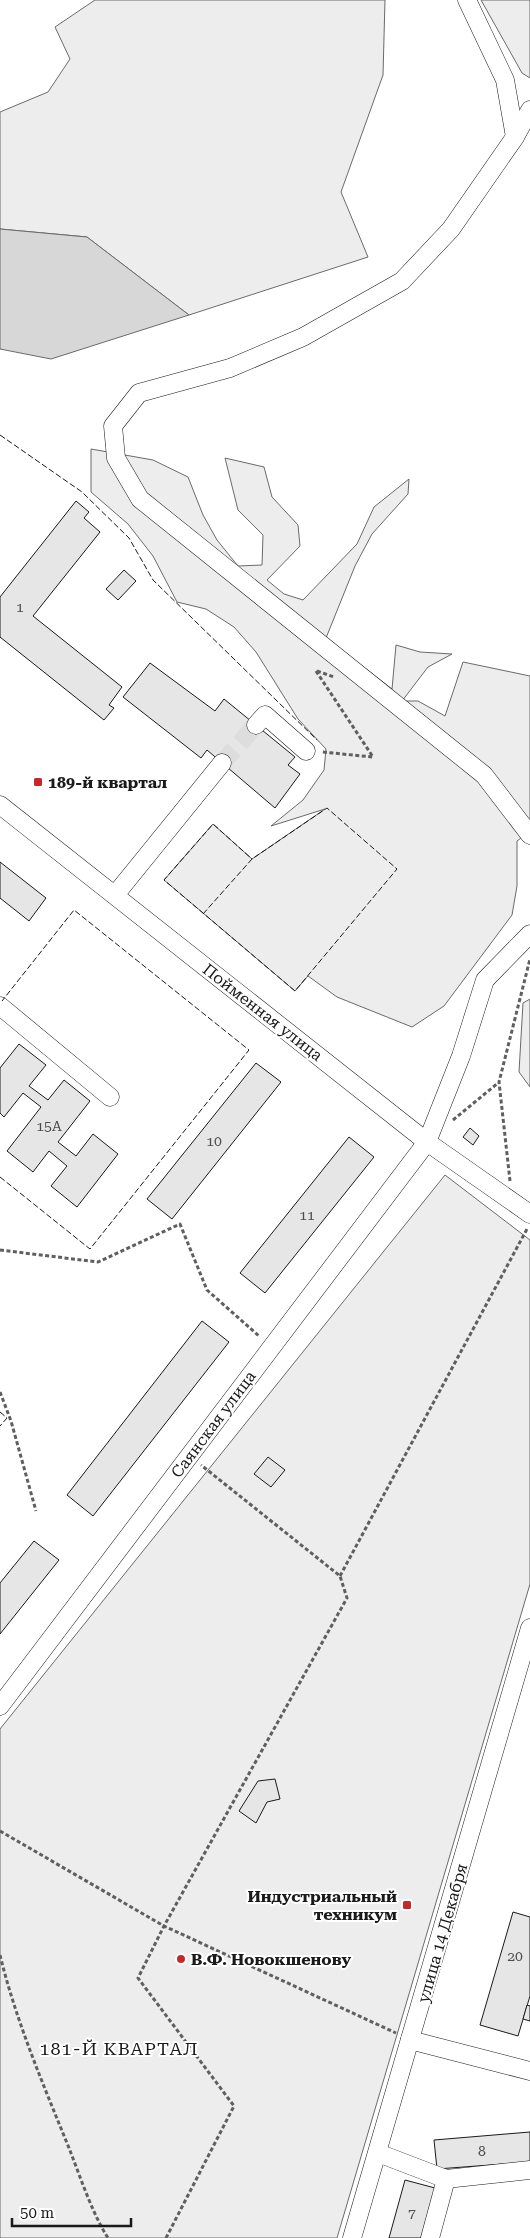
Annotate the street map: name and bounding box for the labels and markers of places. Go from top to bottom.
place label: 189-й квартал [48,773,167,792]
marker: 189-й квартал [32,776,44,788]
place label: Индустриальный техникум [247,1887,397,1924]
marker: Индустриальный техникум [401,1899,413,1911]
place label: В.Ф. Новокшенову [191,1950,351,1969]
marker: В.Ф. Новокшенову [175,1953,187,1965]

